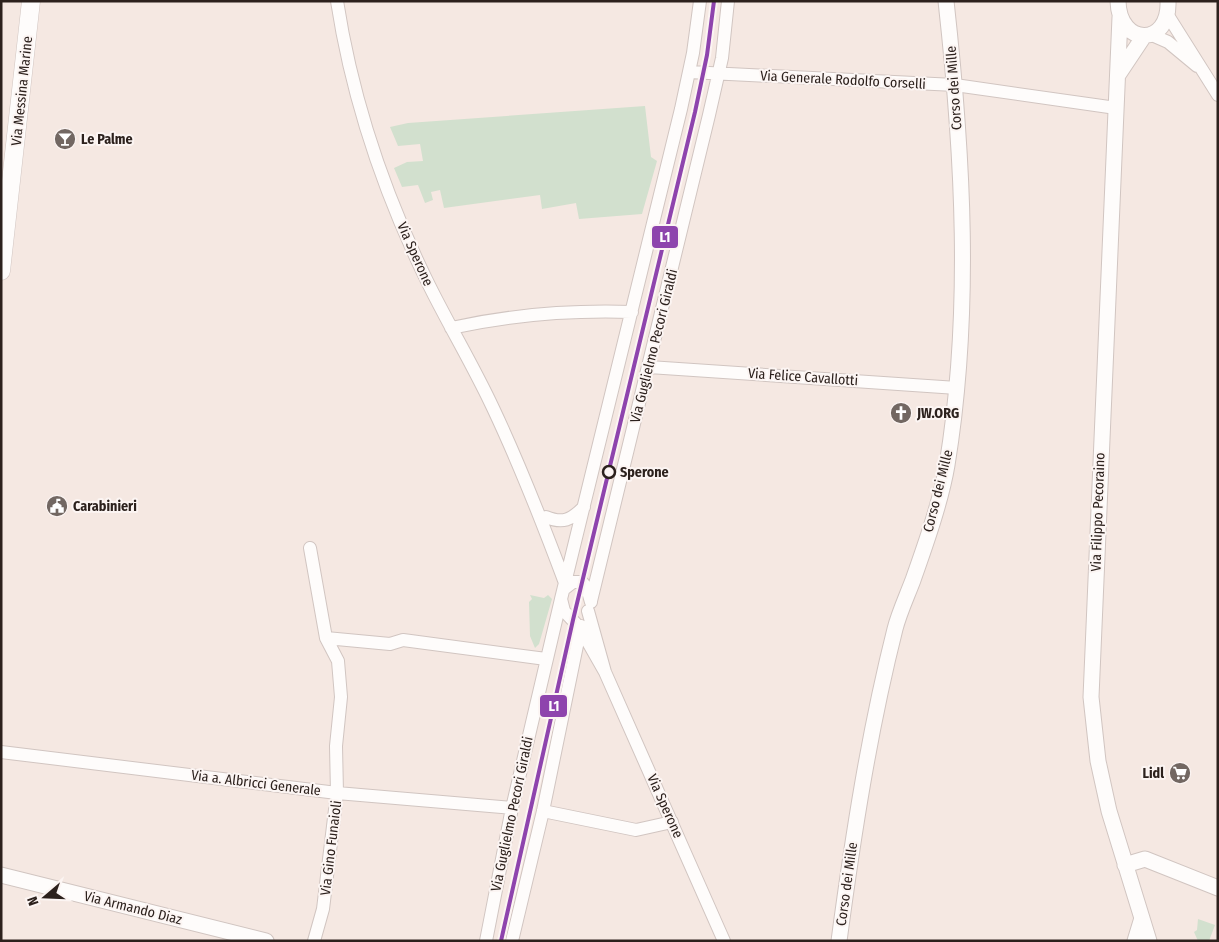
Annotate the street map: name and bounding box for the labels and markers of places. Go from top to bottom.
bar icon: Le Palme [53,127,77,151]
place label: Le Palme [81,131,133,148]
church icon: JW.ORG [889,401,913,425]
place label: JW.ORG [916,405,959,422]
place label: Sperone [620,464,669,481]
marker: Sperone [602,465,616,479]
public building icon: Carabinieri [45,494,69,518]
place label: Carabinieri [73,498,137,515]
supermarket icon: Lidl [1168,761,1192,785]
place label: Lidl [1142,765,1164,782]

